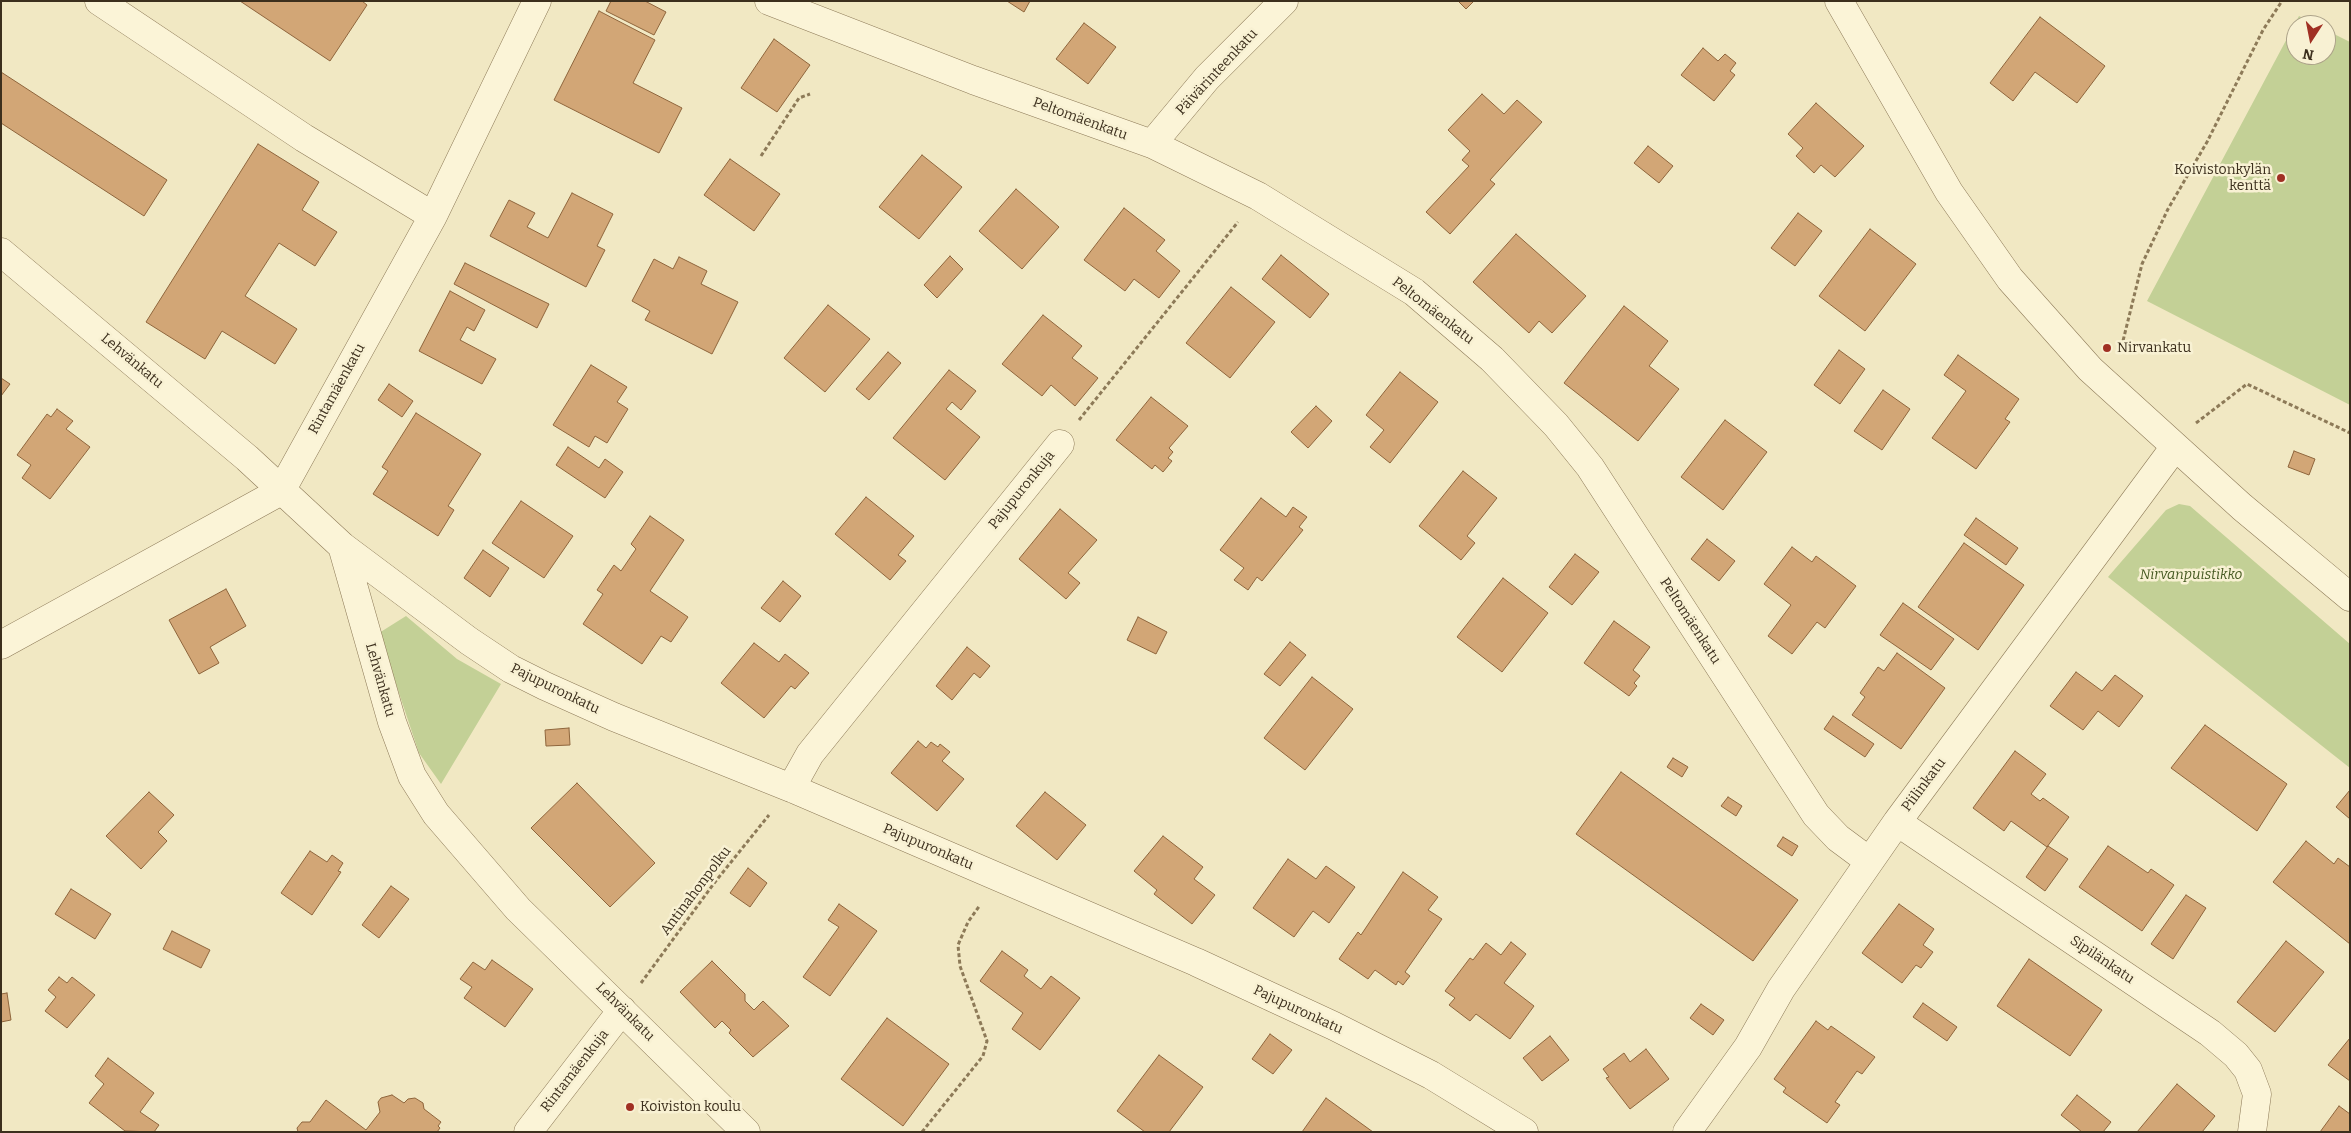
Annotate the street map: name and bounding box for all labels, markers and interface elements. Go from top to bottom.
north arrow [2286,15,2336,65]
street label: Päivärinteenkatu [1173,26,1261,118]
text: N [2301,45,2315,64]
street label: Peltomäenkatu [1031,94,1129,144]
place label: Koivistonkylän kenttä [2174,162,2271,194]
marker: Koivistonkylän kenttä [2275,172,2287,184]
street label: Peltomäenkatu [1389,274,1477,348]
street label: Lehvänkatu [97,330,167,392]
place label: Nirvankatu [2117,340,2191,356]
street label: Rintamäenkatu [305,341,369,437]
marker: Nirvankatu [2101,342,2113,354]
street label: Pajupuronkuja [985,447,1059,533]
park label: Nirvanpuistikko [2140,567,2242,583]
street label: Peltomäenkatu [1656,575,1724,667]
street label: Lehvänkatu [361,641,399,719]
street label: Pajupuronkatu [508,660,602,718]
street label: Piilinkatu [1898,755,1950,815]
street label: Pajupuronkatu [880,820,976,874]
street label: Antinahonpolku [657,843,735,939]
street label: Sipilänkatu [2067,932,2137,988]
street label: Lehvänkatu [592,979,658,1045]
street label: Pajupuronkatu [1251,982,1345,1038]
street label: Rintamäenkuja [538,1026,612,1116]
place label: Koiviston koulu [640,1099,741,1115]
marker: Koiviston koulu [624,1101,636,1113]

